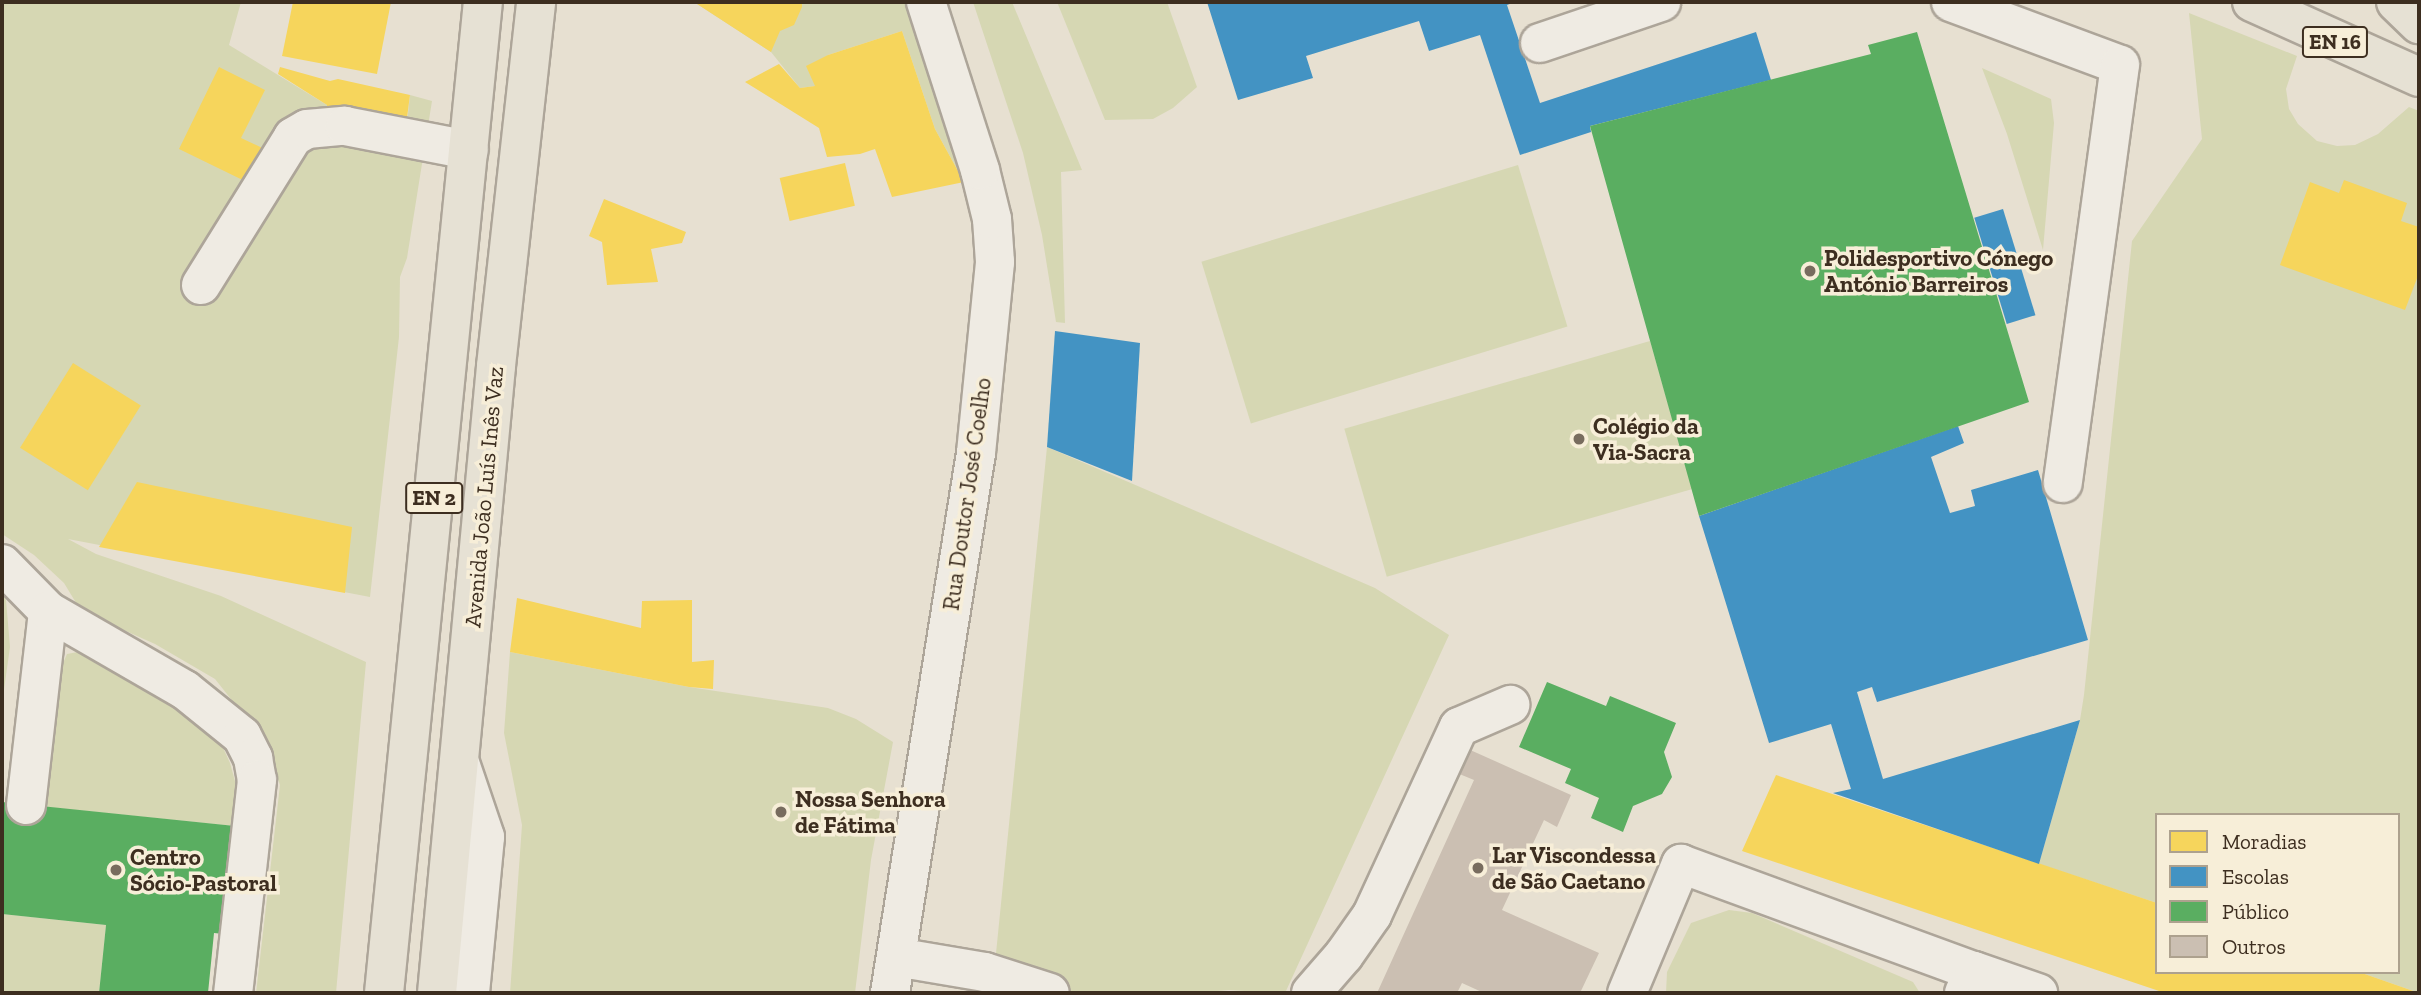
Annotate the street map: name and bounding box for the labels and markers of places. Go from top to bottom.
place label: Polidesportivo Cónego António Barreiros [1824,244,2053,298]
marker: Polidesportivo Cónego António Barreiros [1802,263,1818,279]
place label: Colégio da Via-Sacra [1593,412,1699,466]
marker: Colégio da Via-Sacra [1571,431,1587,447]
place label: Nossa Senhora de Fátima [795,785,946,839]
marker: Nossa Senhora de Fátima [773,804,789,820]
place label: Lar Viscondessa de São Caetano [1492,841,1657,895]
place label: Centro Sócio-Pastoral [130,843,277,897]
marker: Lar Viscondessa de São Caetano [1470,860,1486,876]
marker: Centro Sócio-Pastoral [108,862,124,878]

